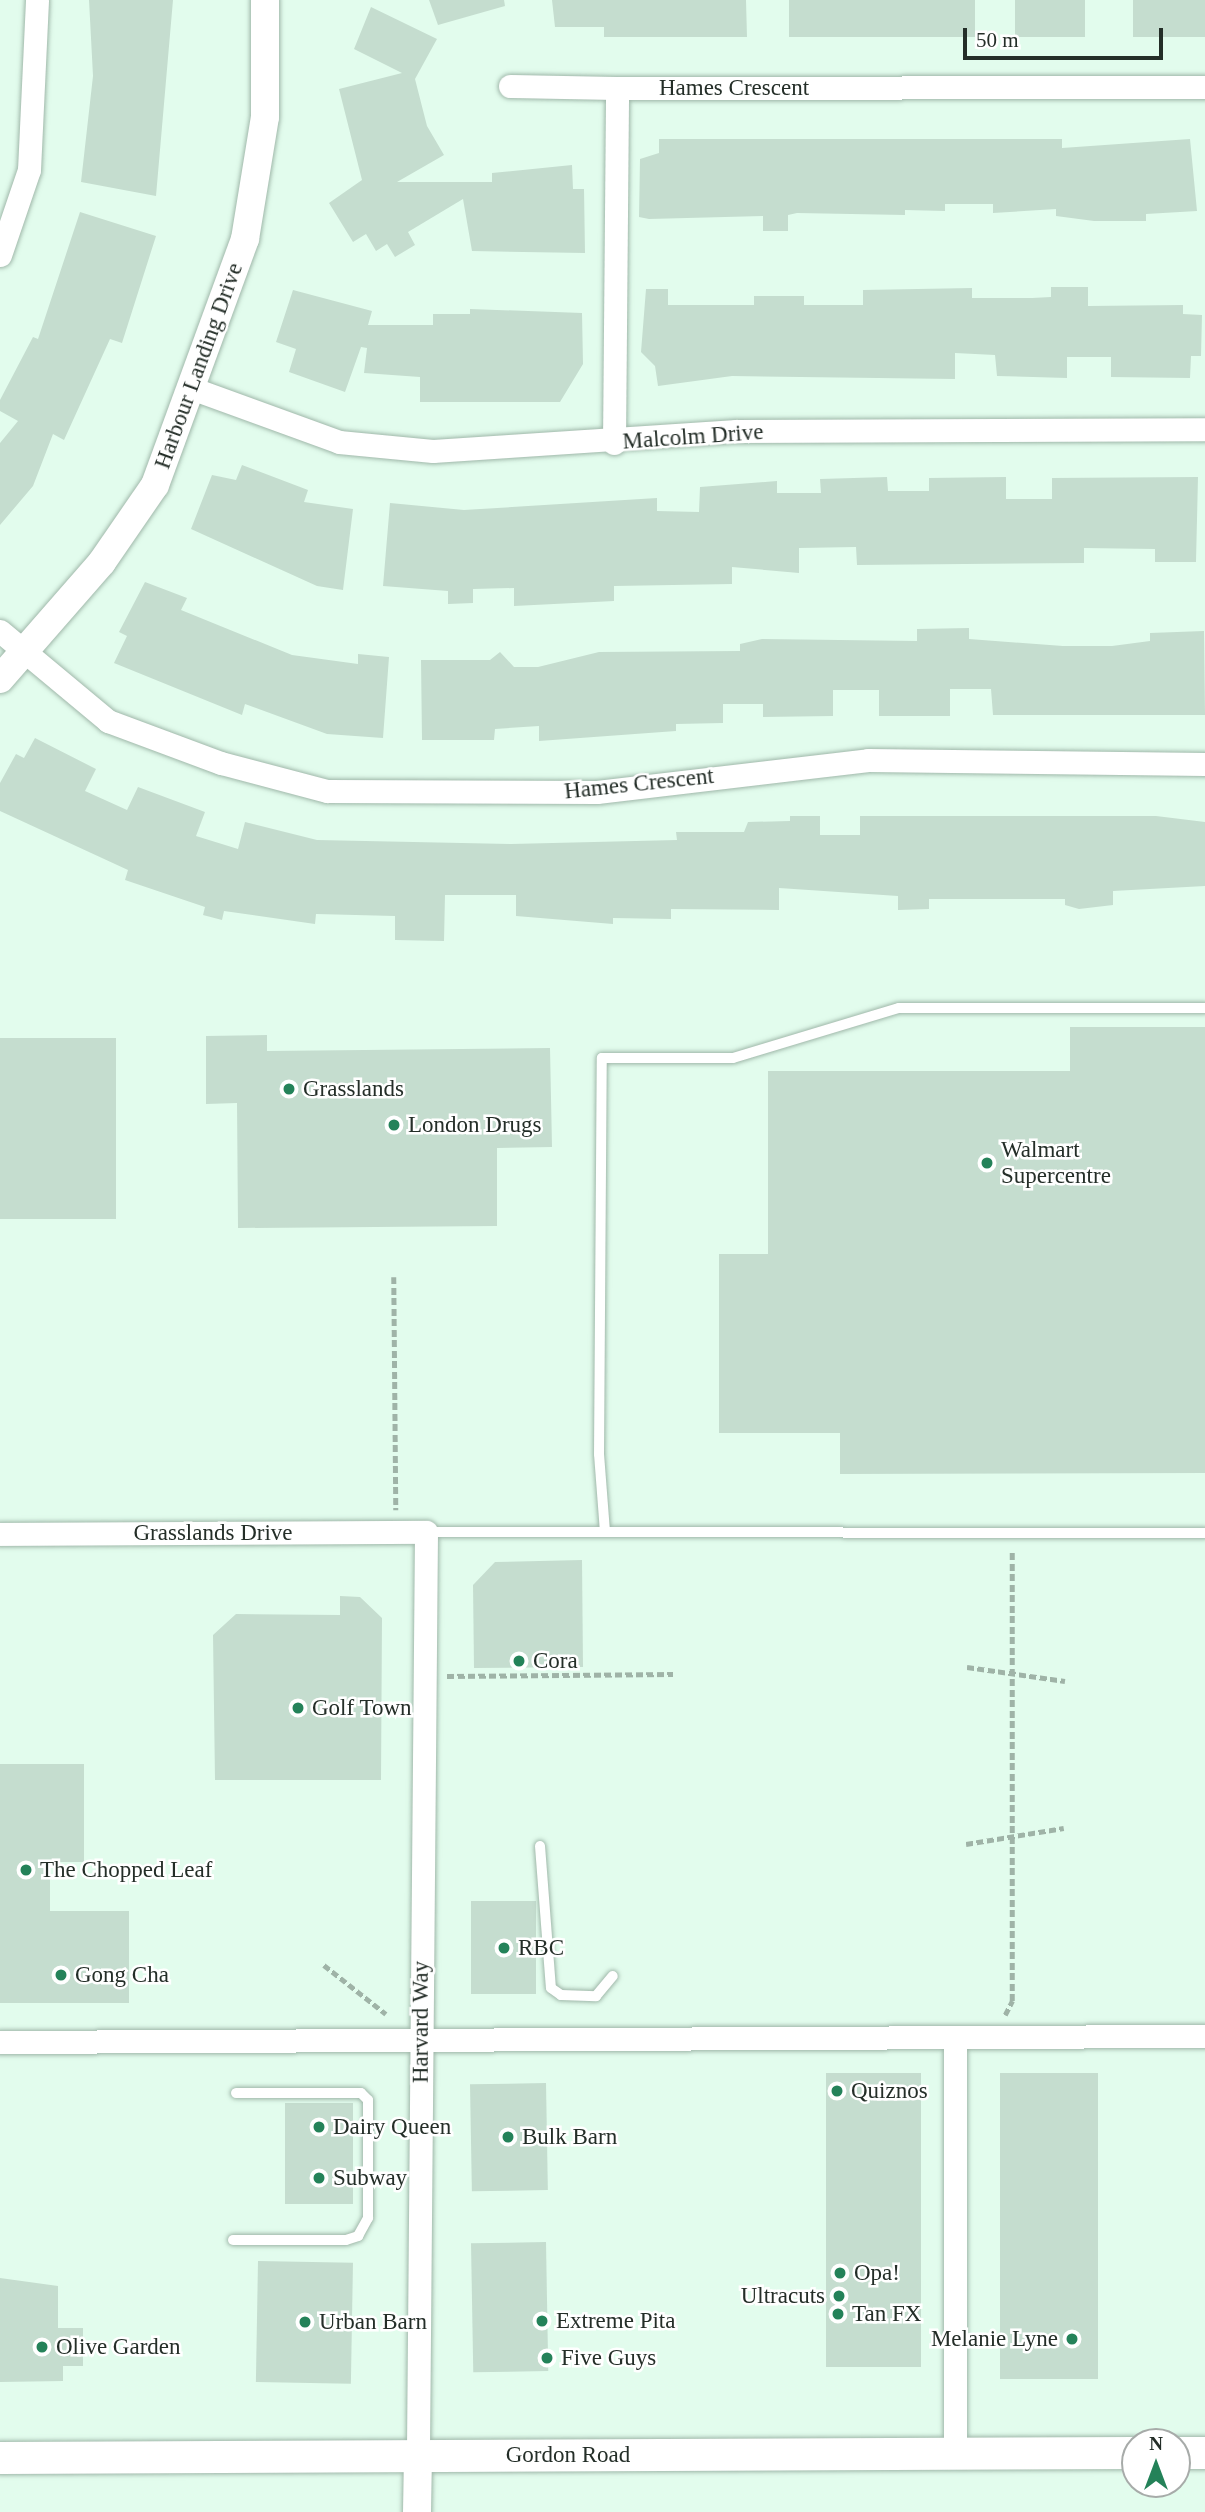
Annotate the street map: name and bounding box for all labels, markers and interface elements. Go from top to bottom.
scale bar [967,14,1166,58]
text: 50 m [976,28,1019,52]
street label: Hames Crescent [659,74,809,102]
street label: Harbour Landing Drive [149,259,249,473]
street label: Malcolm Drive [622,418,764,456]
street label: Hames Crescent [563,762,715,806]
place label: Grasslands [303,1075,404,1103]
marker: Grasslands [281,1081,297,1097]
place label: London Drugs [408,1111,542,1139]
marker: London Drugs [386,1117,402,1133]
place label: Walmart Supercentre [1001,1136,1111,1190]
marker: Walmart Supercentre [979,1155,995,1171]
street label: Grasslands Drive [133,1519,293,1547]
place label: Cora [533,1647,578,1675]
marker: Cora [511,1653,527,1669]
place label: Golf Town [312,1694,412,1722]
marker: Golf Town [290,1700,306,1716]
place label: The Chopped Leaf [40,1856,212,1884]
marker: The Chopped Leaf [18,1862,34,1878]
place label: RBC [518,1934,564,1962]
marker: RBC [496,1940,512,1956]
place label: Gong Cha [75,1961,169,1989]
street label: Harvard Way [407,1961,435,2083]
marker: Gong Cha [53,1967,69,1983]
place label: Quiznos [851,2077,928,2105]
marker: Quiznos [829,2083,845,2099]
place label: Dairy Queen [333,2113,451,2141]
marker: Dairy Queen [311,2119,327,2135]
place label: Bulk Barn [522,2123,617,2151]
marker: Bulk Barn [500,2129,516,2145]
place label: Subway [333,2164,407,2192]
marker: Subway [311,2170,327,2186]
place label: Opa! [854,2259,900,2287]
marker: Opa! [832,2265,848,2281]
place label: Ultracuts [741,2282,825,2310]
marker: Ultracuts [831,2288,847,2304]
place label: Tan FX [852,2300,921,2328]
marker: Tan FX [830,2306,846,2322]
place label: Extreme Pita [556,2307,675,2335]
place label: Urban Barn [319,2308,427,2336]
marker: Extreme Pita [534,2313,550,2329]
marker: Urban Barn [297,2314,313,2330]
place label: Melanie Lyne [931,2325,1058,2353]
marker: Melanie Lyne [1064,2331,1080,2347]
place label: Olive Garden [56,2333,181,2361]
marker: Olive Garden [34,2339,50,2355]
place label: Five Guys [561,2344,656,2372]
marker: Five Guys [539,2350,555,2366]
north arrow [1121,2428,1191,2498]
text: N [1149,2433,1163,2454]
street label: Gordon Road [506,2441,630,2469]

